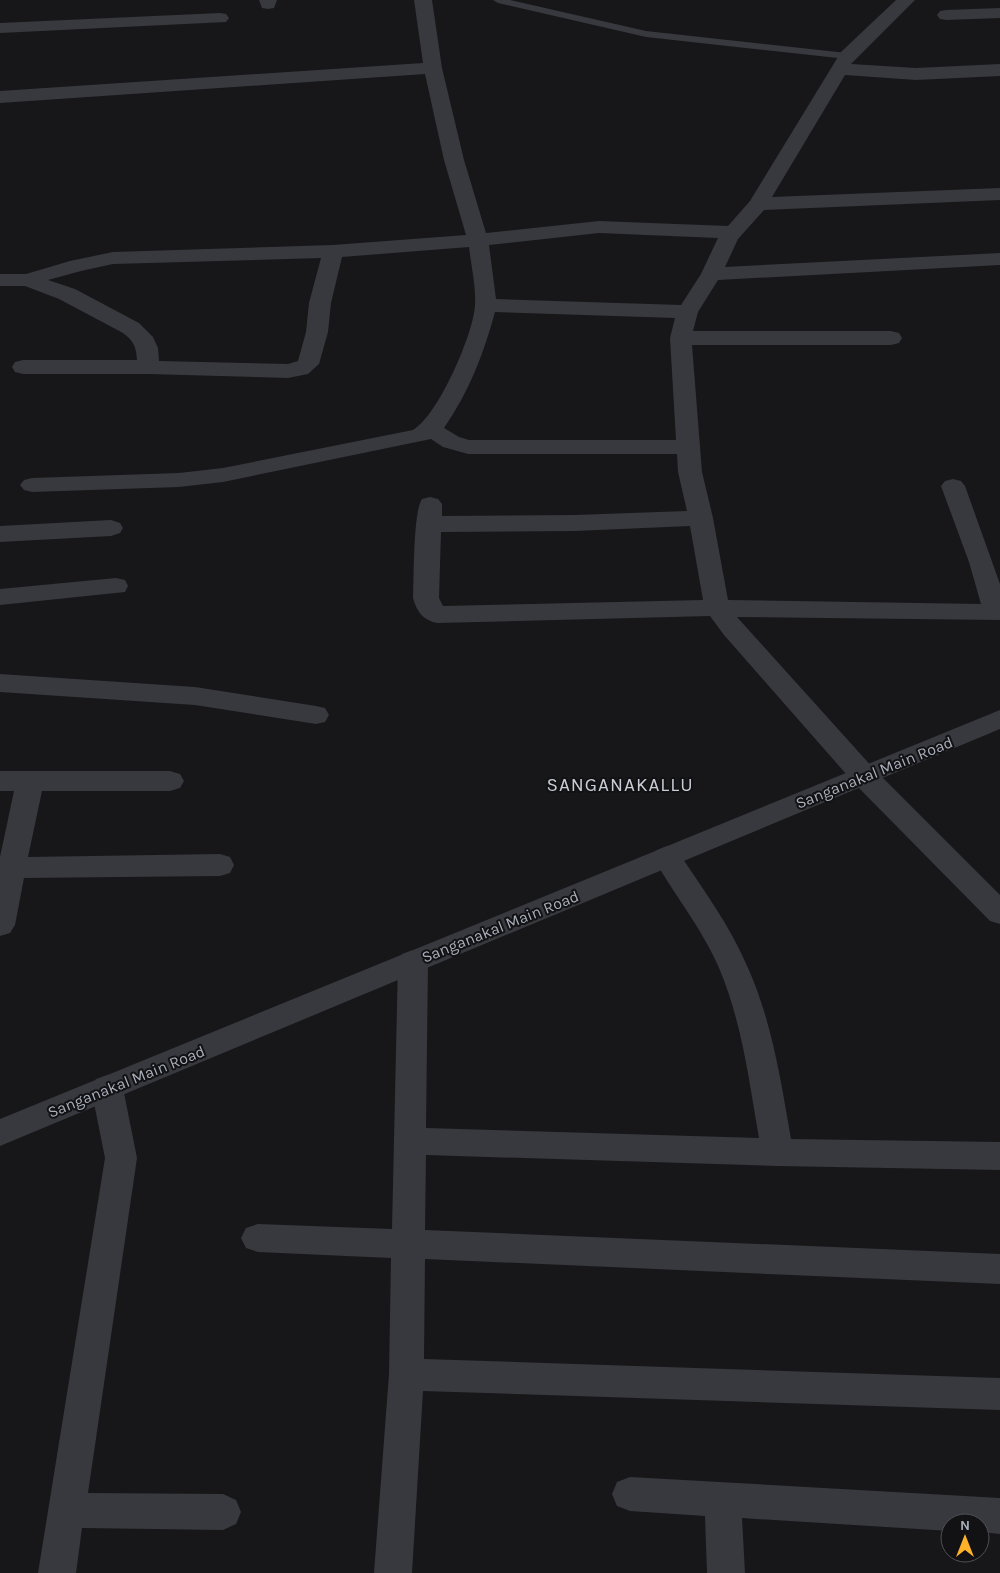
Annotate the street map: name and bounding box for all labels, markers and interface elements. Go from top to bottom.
street label: Sanganakal Main Road [793,732,956,813]
district label: SANGANAKALLU [546,774,694,796]
street label: Sanganakal Main Road [419,886,582,967]
street label: Sanganakal Main Road [45,1041,208,1122]
north arrow [940,1513,990,1563]
text: N [960,1517,970,1534]

